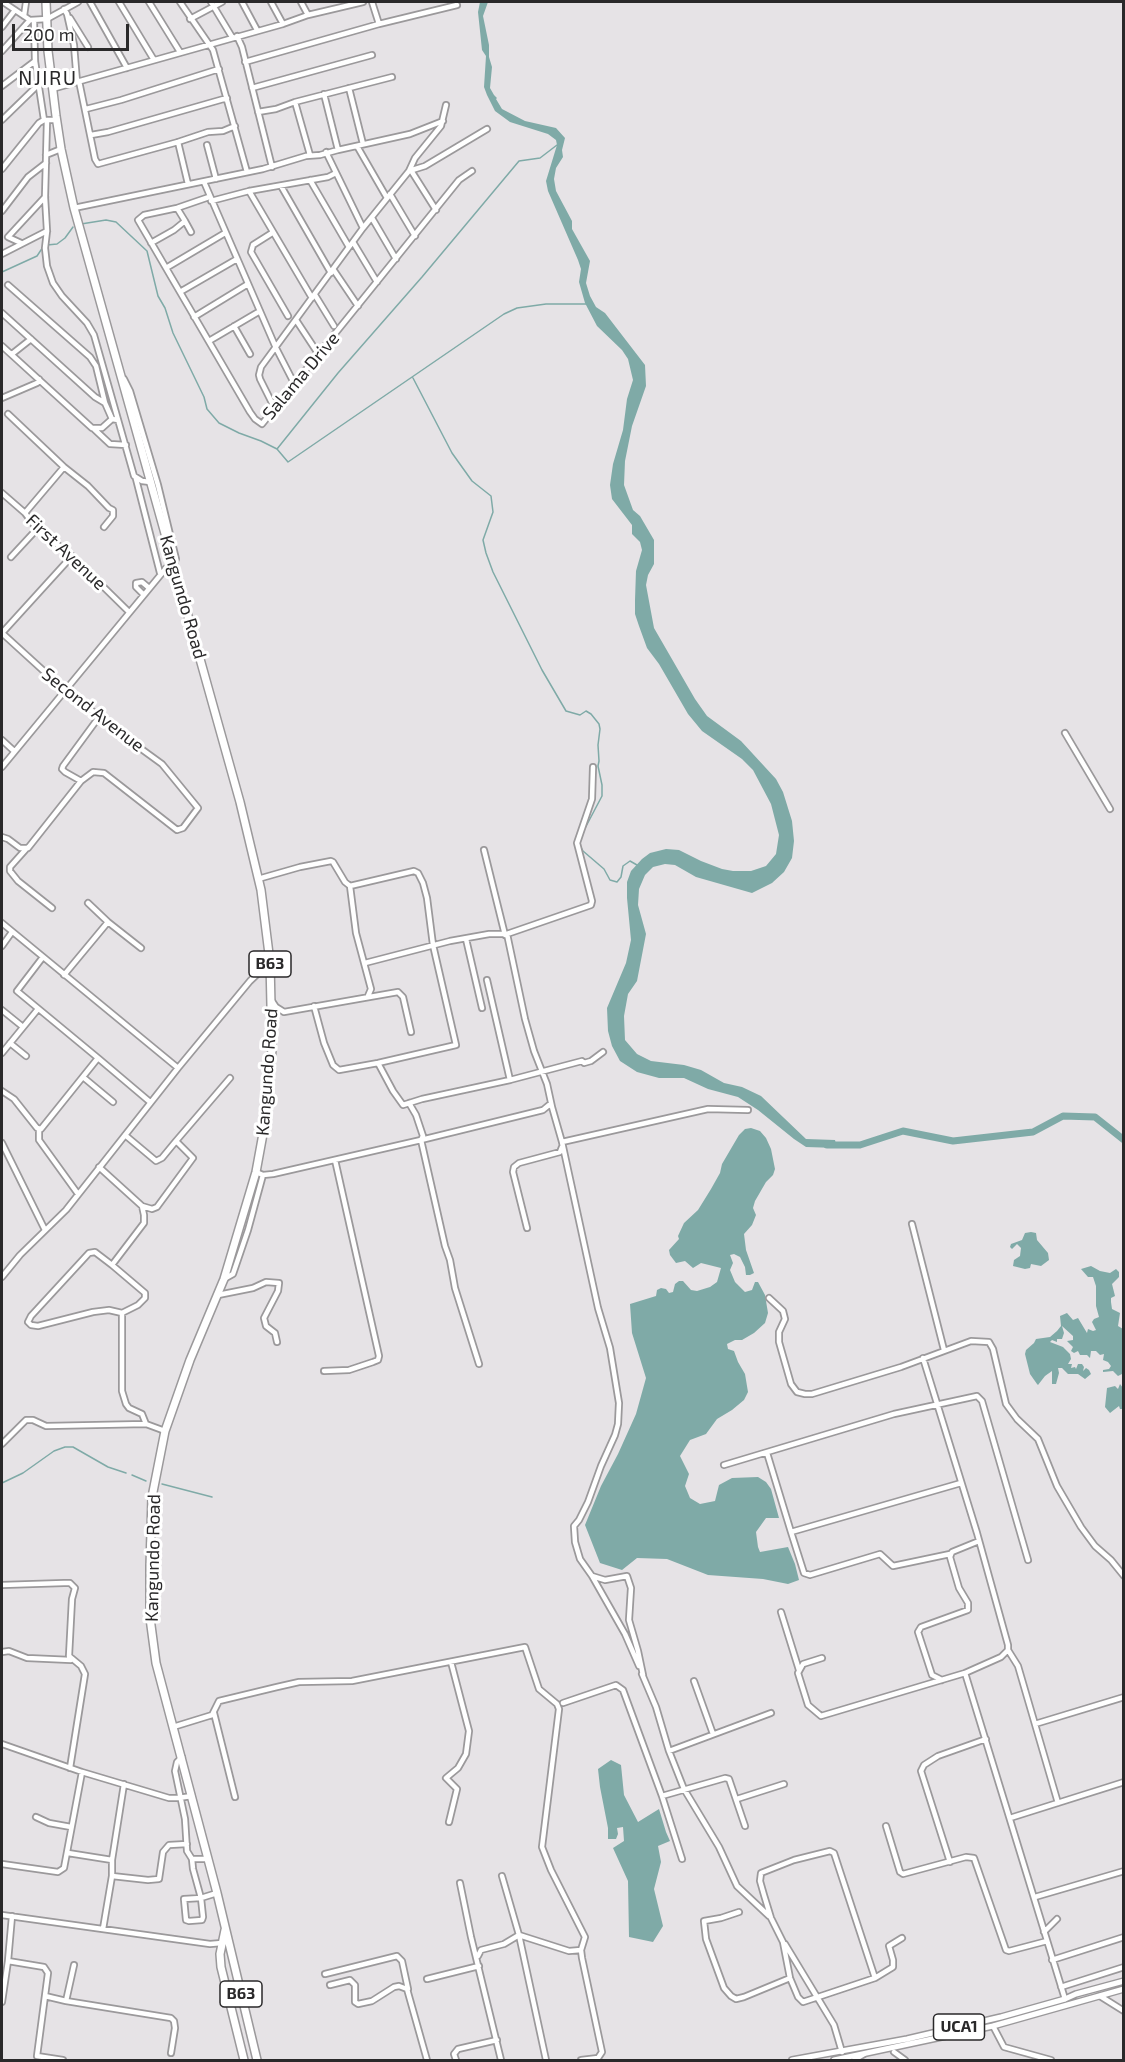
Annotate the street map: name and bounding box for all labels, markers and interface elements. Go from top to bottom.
scale bar [15,12,132,50]
text: 200 m [23,23,75,45]
district label: NJIRU [18,66,78,90]
street label: Salama Drive [258,328,344,424]
street label: First Avenue [21,509,111,595]
street label: Kangundo Road [155,533,211,661]
street label: Second Avenue [38,663,148,757]
road number: B63 [249,951,291,977]
street label: Kangundo Road [252,1008,282,1136]
street label: Kangundo Road [141,1494,165,1622]
road number: B63 [220,1981,262,2007]
road number: UCA1 [934,2014,984,2040]

